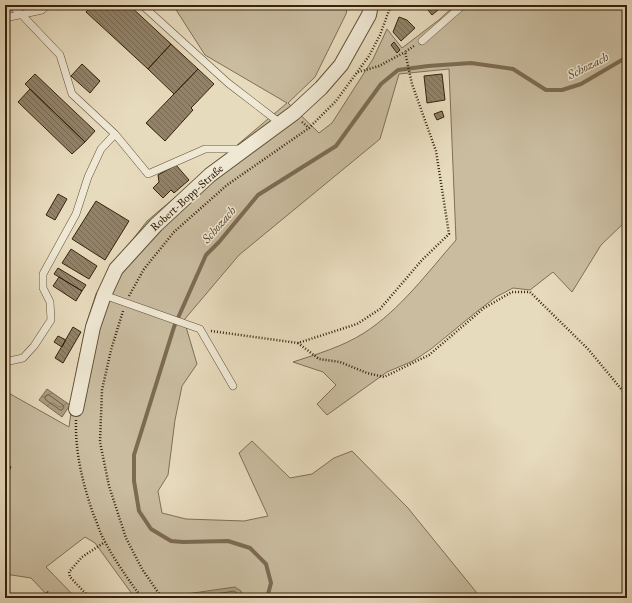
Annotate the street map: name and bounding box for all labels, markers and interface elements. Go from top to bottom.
water label: Schozach [564,50,611,83]
street label: Robert-Bopp-Straße [148,162,226,234]
water label: Schozach [199,204,239,247]

